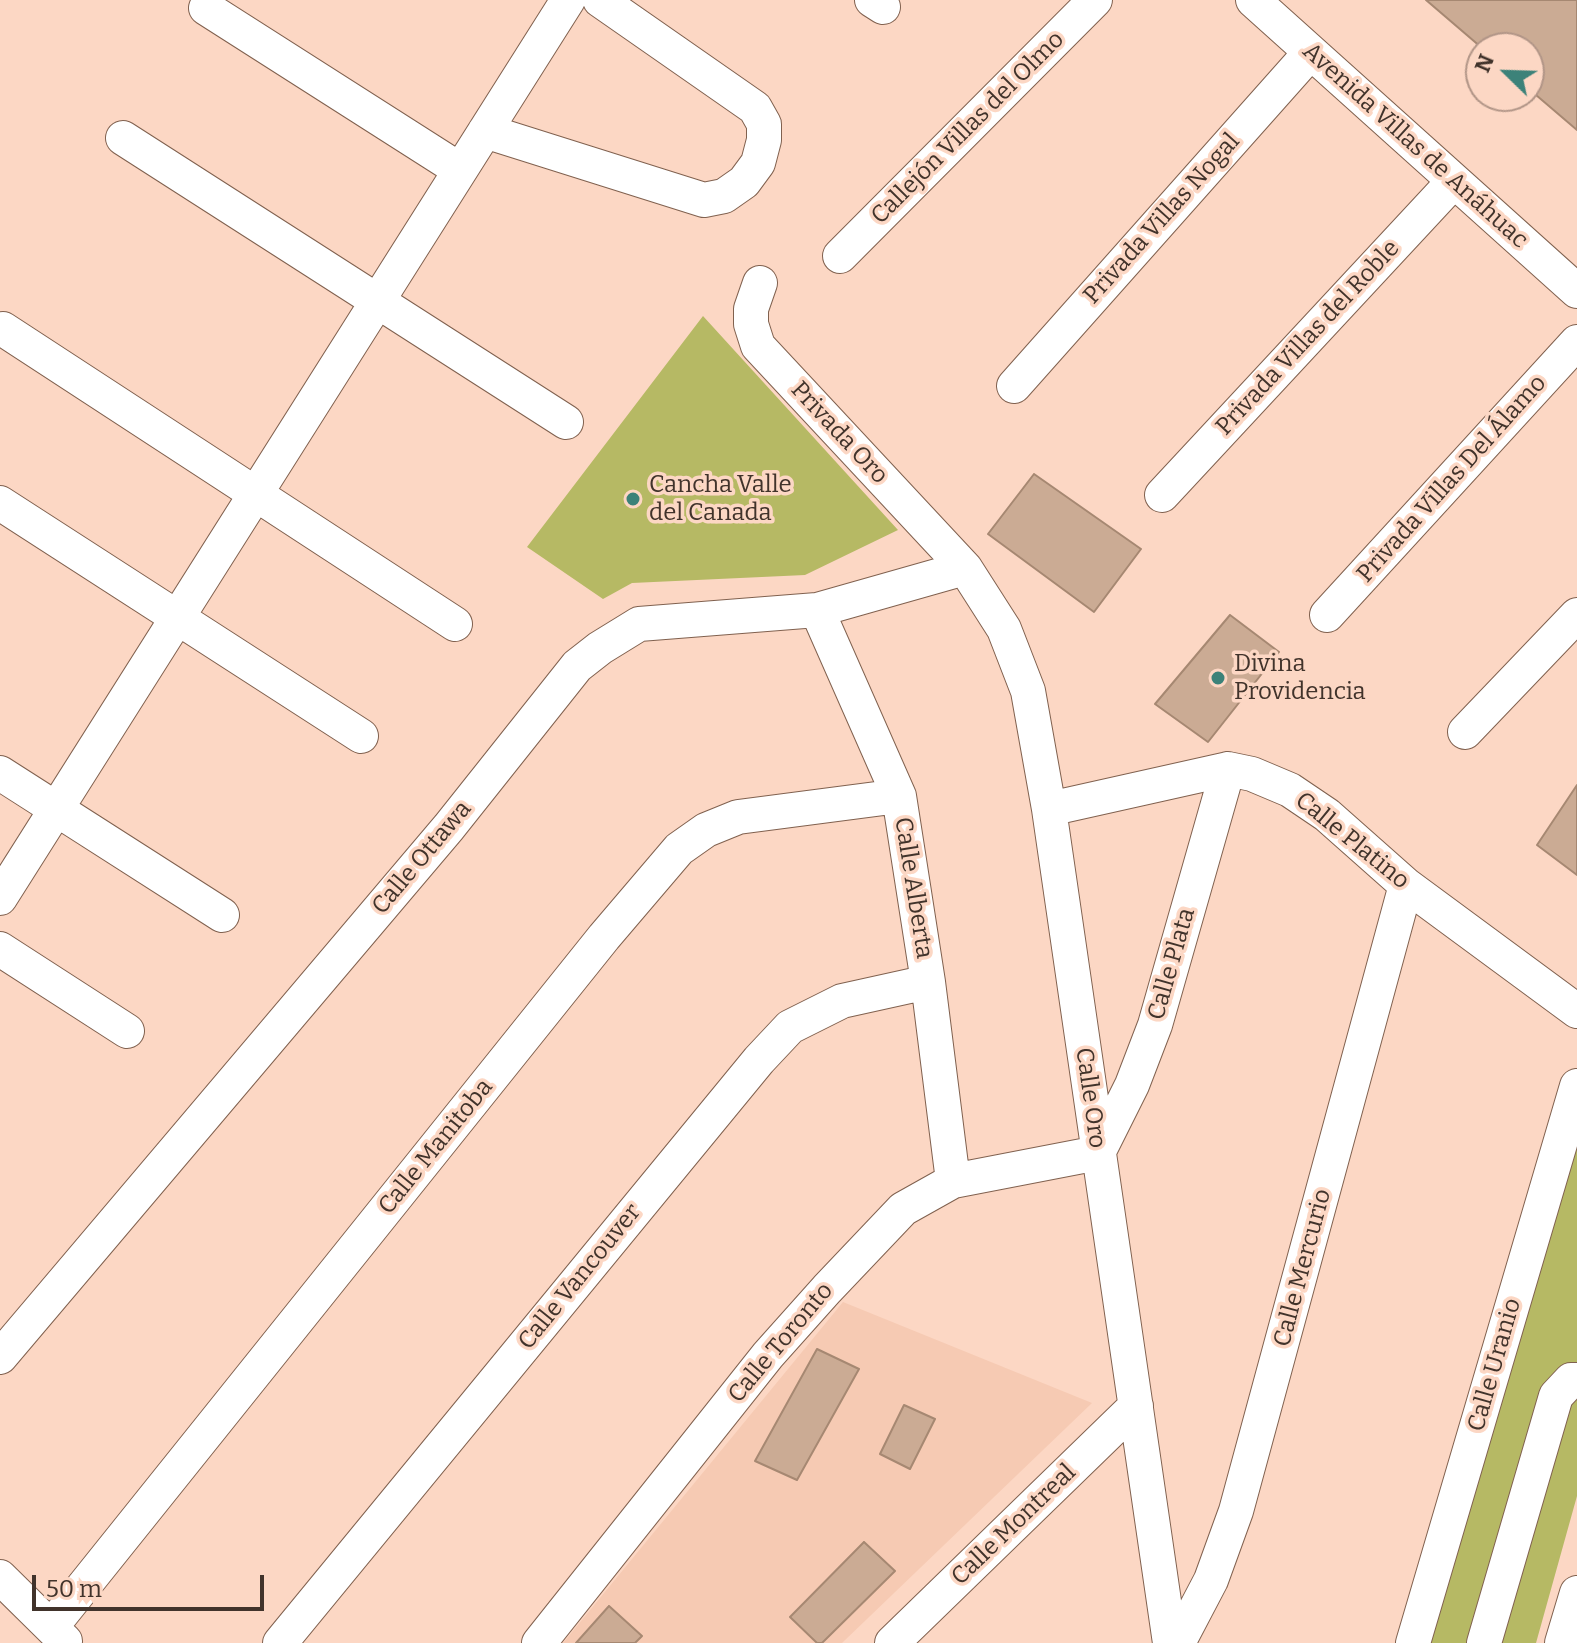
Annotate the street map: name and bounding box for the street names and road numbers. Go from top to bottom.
street label: Callejón Villas del Olmo [866,26,1070,230]
street label: Avenida Villas de Anáhuac [1296,37,1534,255]
street label: Privada Villas Nogal [1078,128,1246,310]
street label: Privada Villas del Roble [1210,235,1406,441]
street label: Privada Villas Del Álamo [1351,369,1553,589]
street label: Privada Oro [784,376,894,490]
street label: Calle Platino [1289,786,1415,896]
street label: Calle Ottawa [366,795,478,921]
street label: Calle Alberta [888,815,938,961]
street label: Calle Plata [1142,905,1202,1023]
street label: Calle Oro [1069,1046,1111,1150]
street label: Calle Manitoba [373,1074,499,1220]
street label: Calle Mercurio [1268,1186,1338,1350]
street label: Calle Vancouver [513,1198,647,1356]
street label: Calle Toronto [722,1277,840,1409]
street label: Calle Uranio [1462,1295,1528,1435]
street label: Calle Montreal [946,1458,1082,1592]

